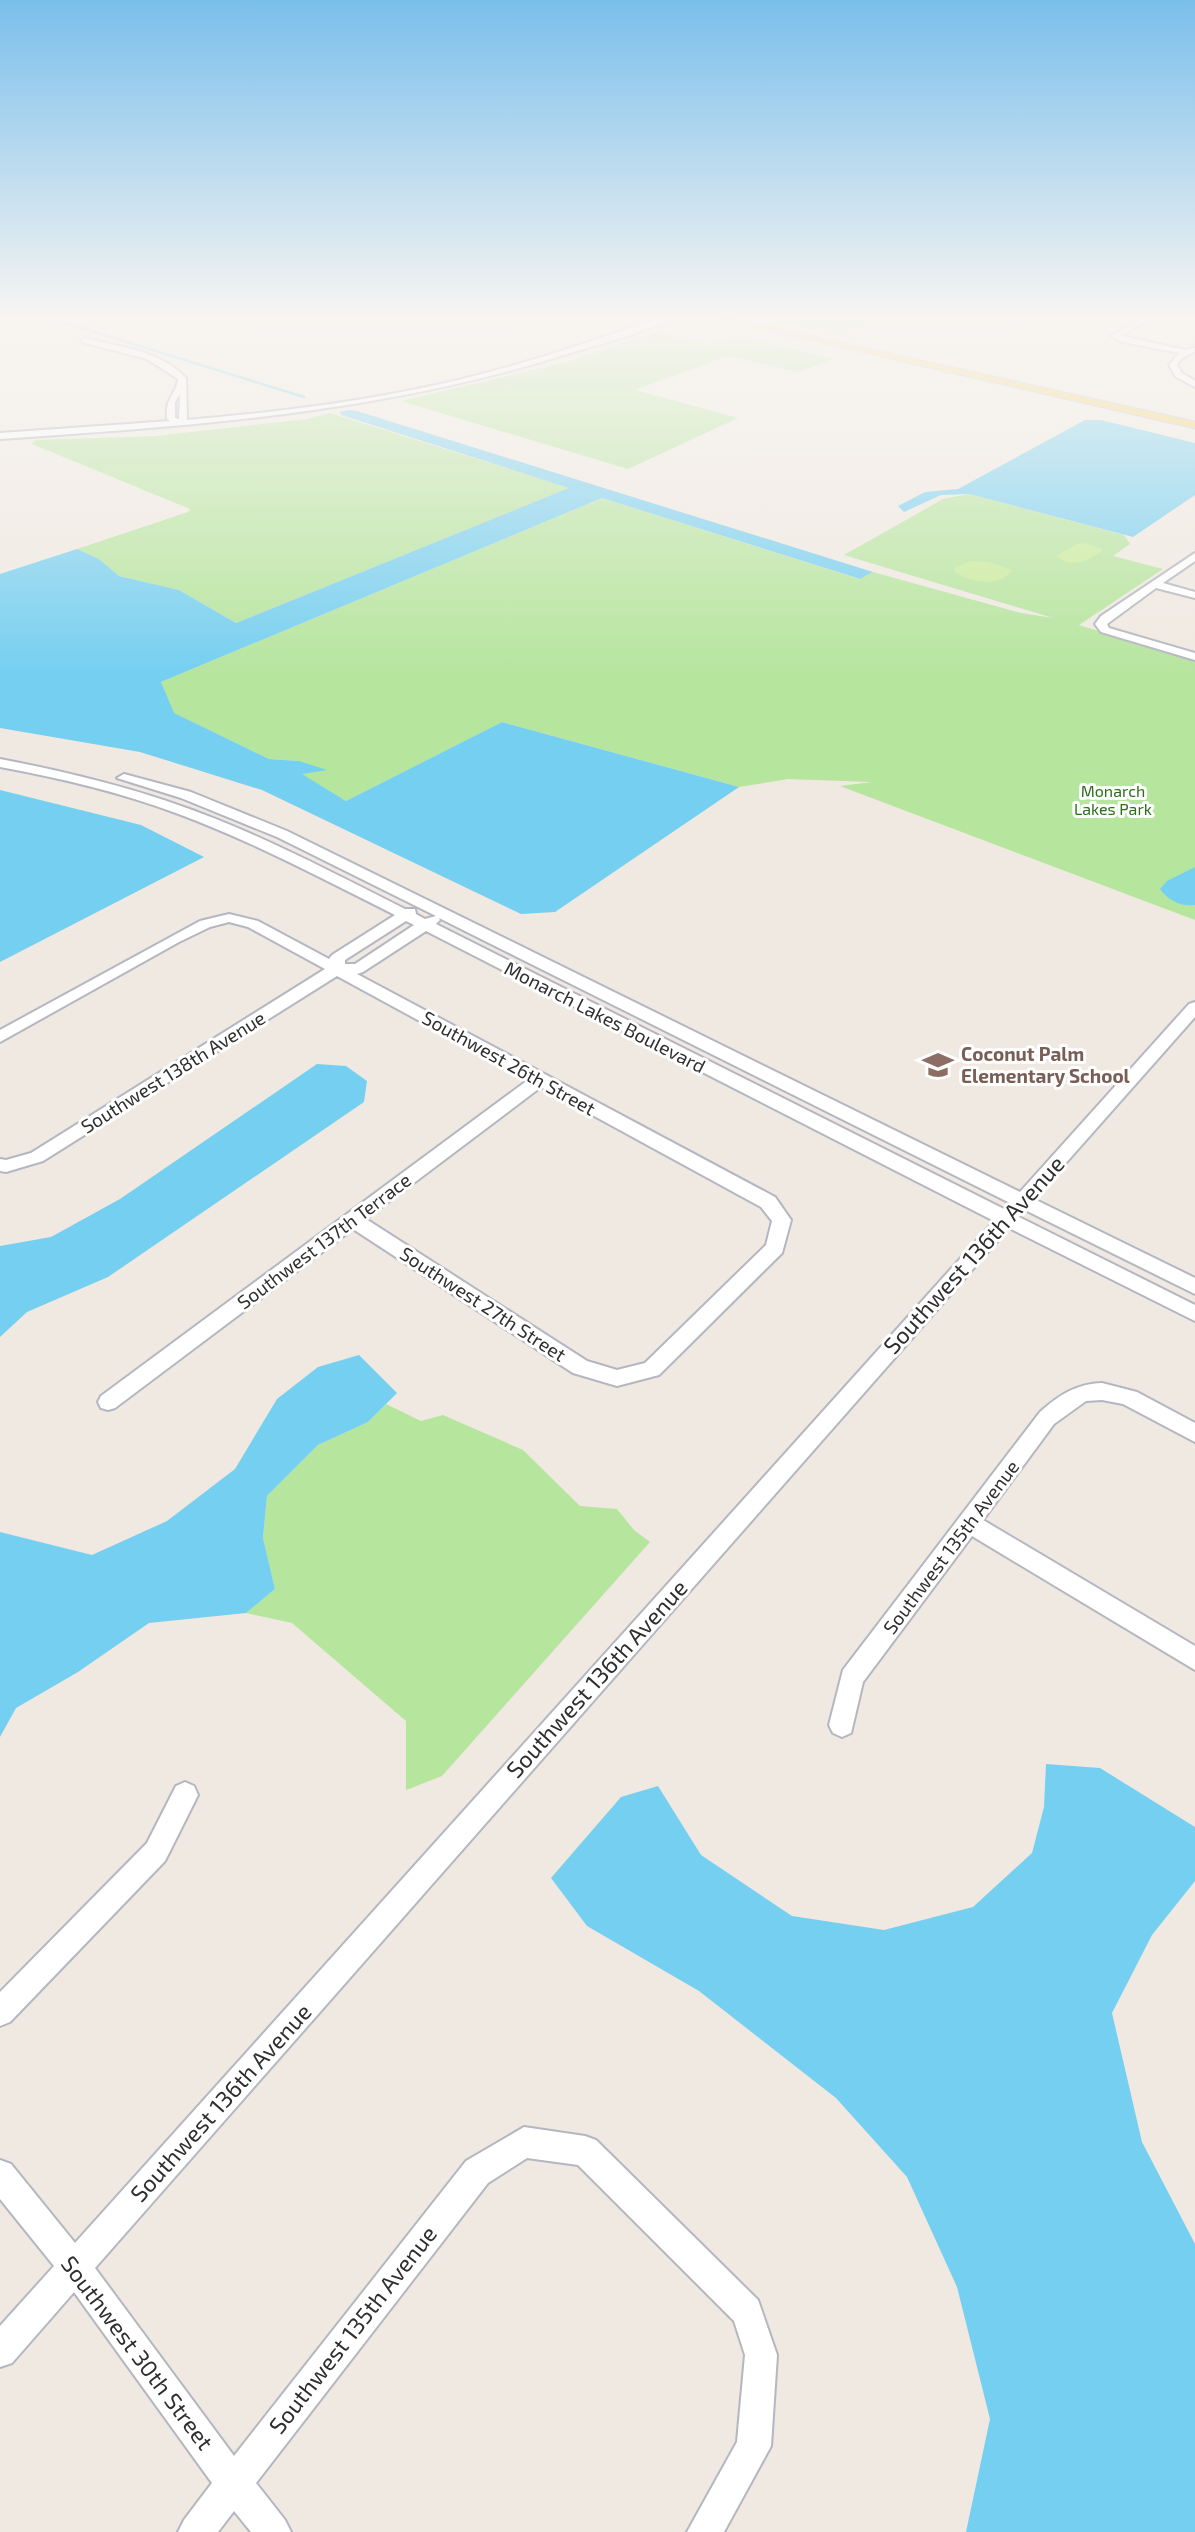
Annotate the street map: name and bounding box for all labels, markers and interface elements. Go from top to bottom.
park label: Monarch Lakes Park [1074,781,1152,818]
street label: Monarch Lakes Boulevard [501,956,710,1077]
street label: Southwest 138th Avenue [76,1005,269,1138]
street label: Southwest 26th Street [419,1005,600,1120]
place label: Coconut Palm Elementary School [961,1042,1131,1088]
school or university icon: Coconut Palm Elementary School [921,1048,955,1082]
street label: Southwest 136th Avenue [877,1150,1070,1359]
street label: Southwest 137th Terrace [232,1168,415,1313]
street label: Southwest 27th Street [396,1241,571,1366]
street label: Southwest 135th Avenue [878,1455,1023,1638]
street label: Southwest 136th Avenue [500,1574,693,1783]
street label: Southwest 136th Avenue [124,1998,317,2207]
street label: Southwest 135th Avenue [262,2220,442,2439]
street label: Southwest 30th Street [56,2250,220,2455]

